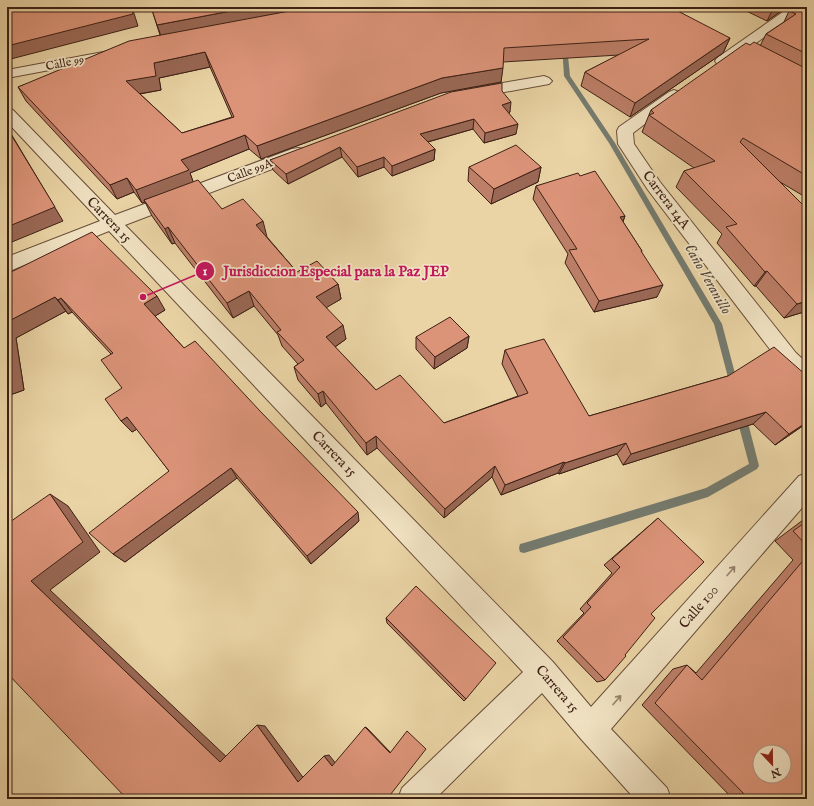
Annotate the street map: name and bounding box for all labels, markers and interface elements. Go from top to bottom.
street label: Calle 99 [44,52,86,74]
street label: Calle 99A [225,155,275,186]
street label: Carrera 14A [638,167,694,233]
street label: Carrera 15 [83,193,135,247]
water label: Caño Veranillo [680,240,736,318]
callout: Jurisdiccion Especial para la Paz JEP [195,258,457,285]
text: Jurisdiccion Especial para la Paz JEP [221,262,449,281]
text: 1 [203,264,208,279]
street label: Carrera 15 [308,427,360,481]
one-way arrow [726,565,735,576]
street label: Calle 100 [675,581,723,633]
street label: Carrera 15 [531,661,583,717]
one-way arrow [612,694,621,705]
north arrow [752,744,792,784]
text: N [768,764,783,781]

